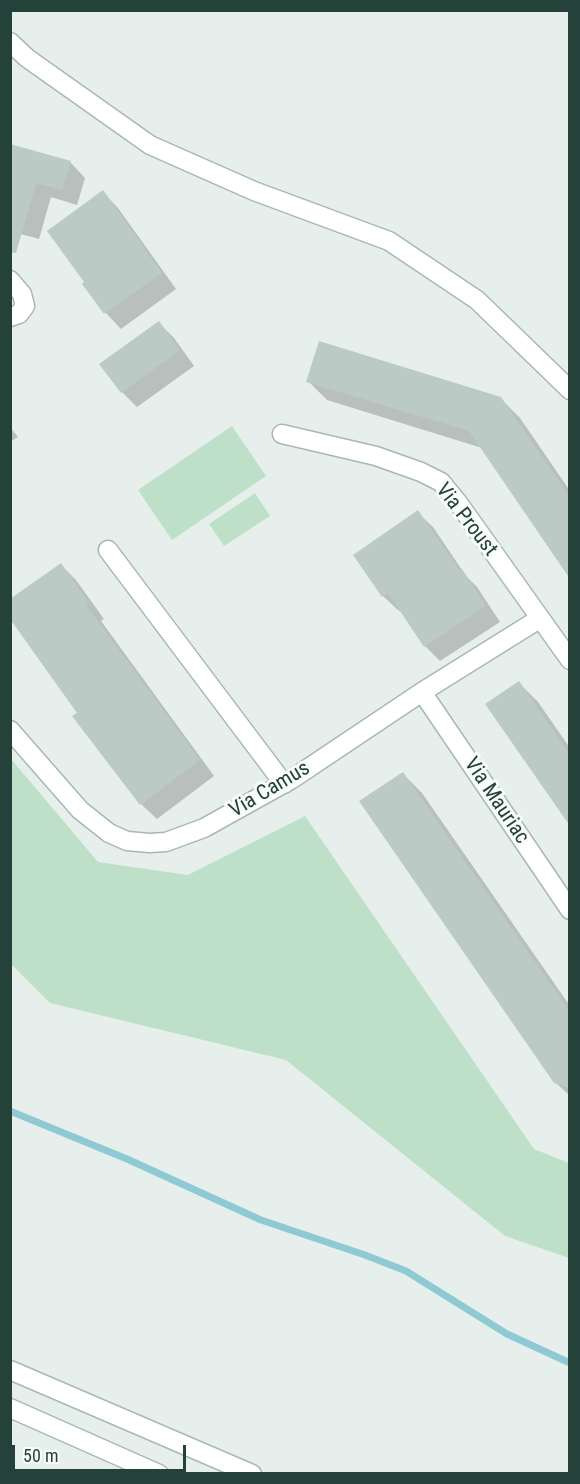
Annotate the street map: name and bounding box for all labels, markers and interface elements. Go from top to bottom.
street label: Via Proust [430,478,502,562]
street label: Via Mauriac [458,753,534,849]
street label: Via Camus [225,756,315,824]
scale bar [15,1433,189,1471]
text: 50 m [23,1445,58,1466]

